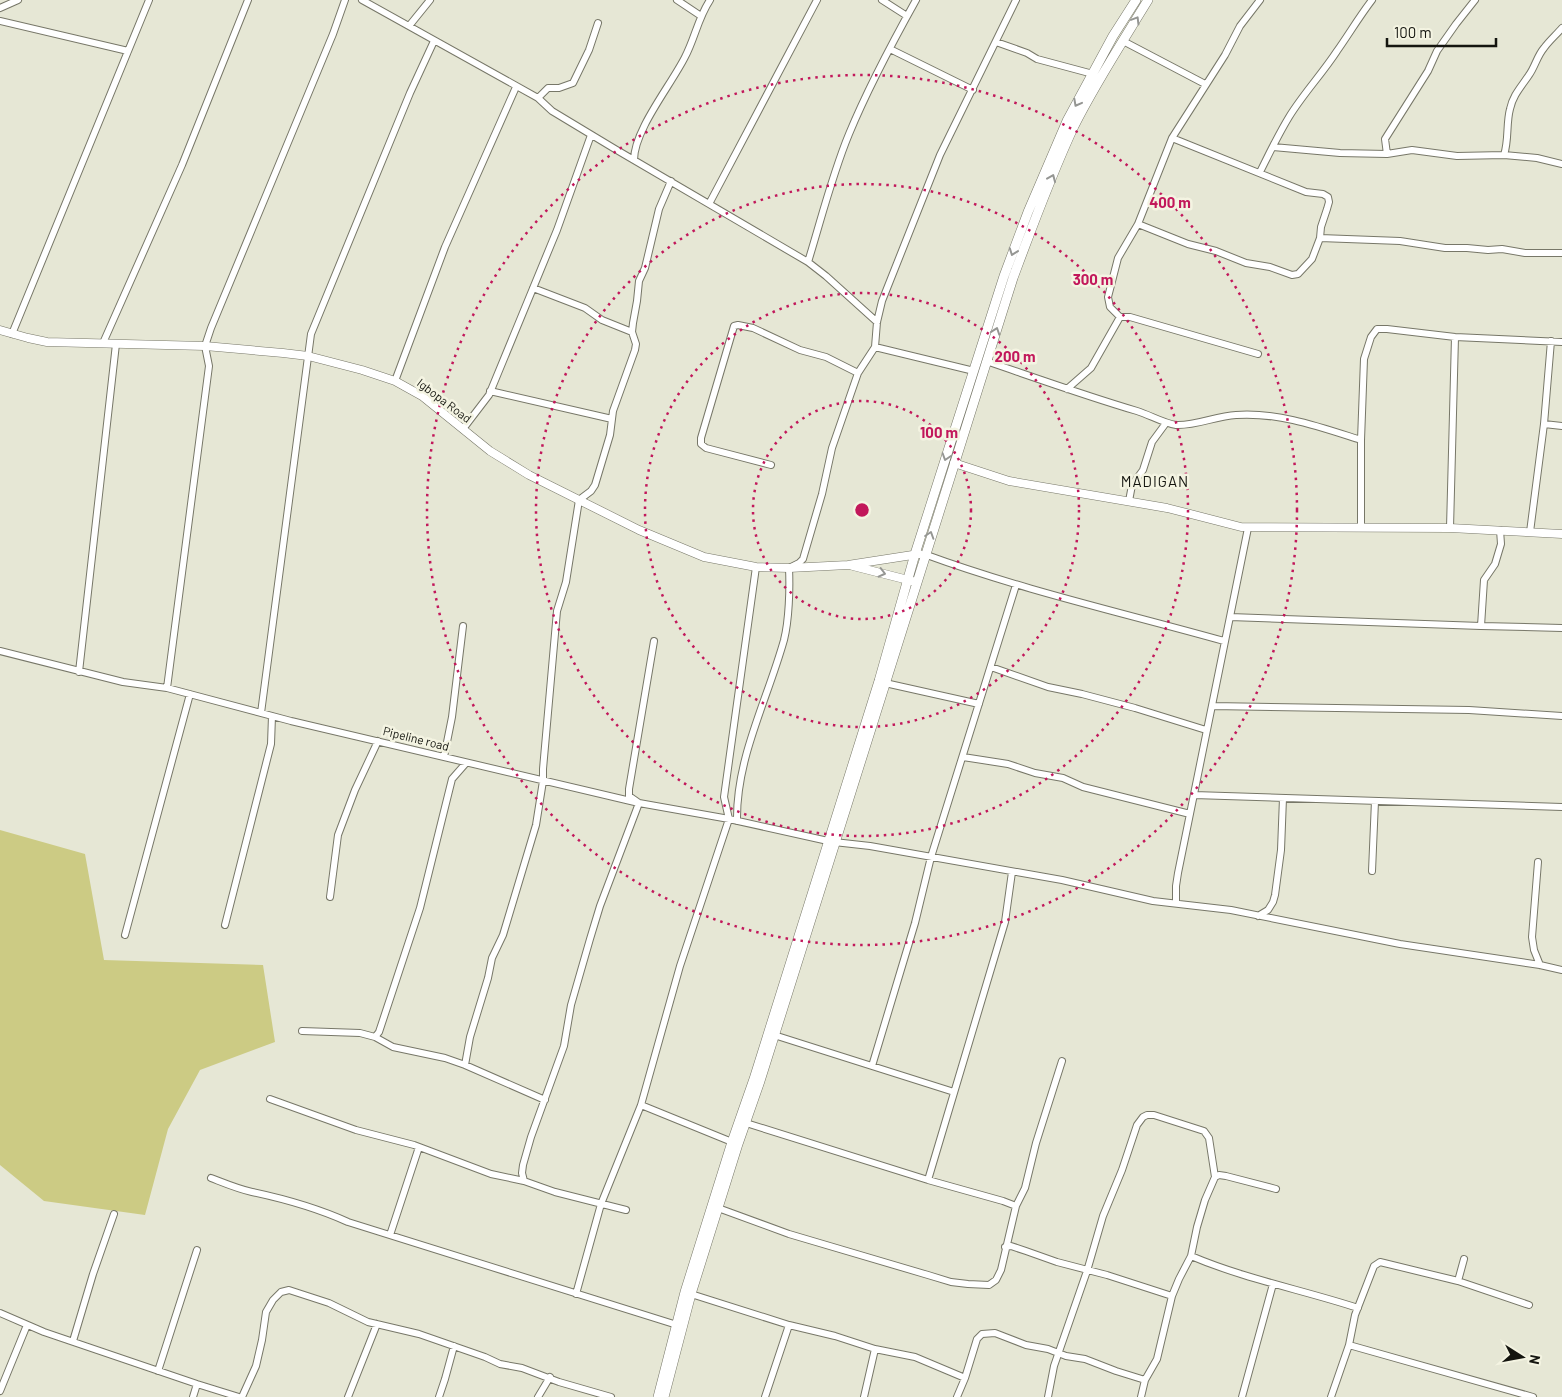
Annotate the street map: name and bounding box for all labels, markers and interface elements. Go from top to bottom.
scale bar [1387,15,1496,47]
one-way arrow [1130,16,1140,25]
text: 100 m [1394,23,1432,41]
one-way arrow [1073,98,1083,107]
one-way arrow [1045,174,1056,183]
text: 400 m [1149,193,1191,211]
one-way arrow [1009,247,1019,256]
text: 300 m [1073,270,1113,288]
one-way arrow [990,327,1000,335]
text: 200 m [994,347,1036,365]
street label: Igbopa Road [415,375,474,425]
text: 100 m [920,423,958,441]
one-way arrow [942,452,952,460]
district label: MADIGAN [1121,472,1189,490]
centre of rings [853,501,871,519]
one-way arrow [925,532,935,540]
one-way arrow [878,567,887,578]
street label: Pipeline road [382,723,451,753]
north arrow [1497,1332,1547,1382]
text: N [1526,1353,1544,1366]

